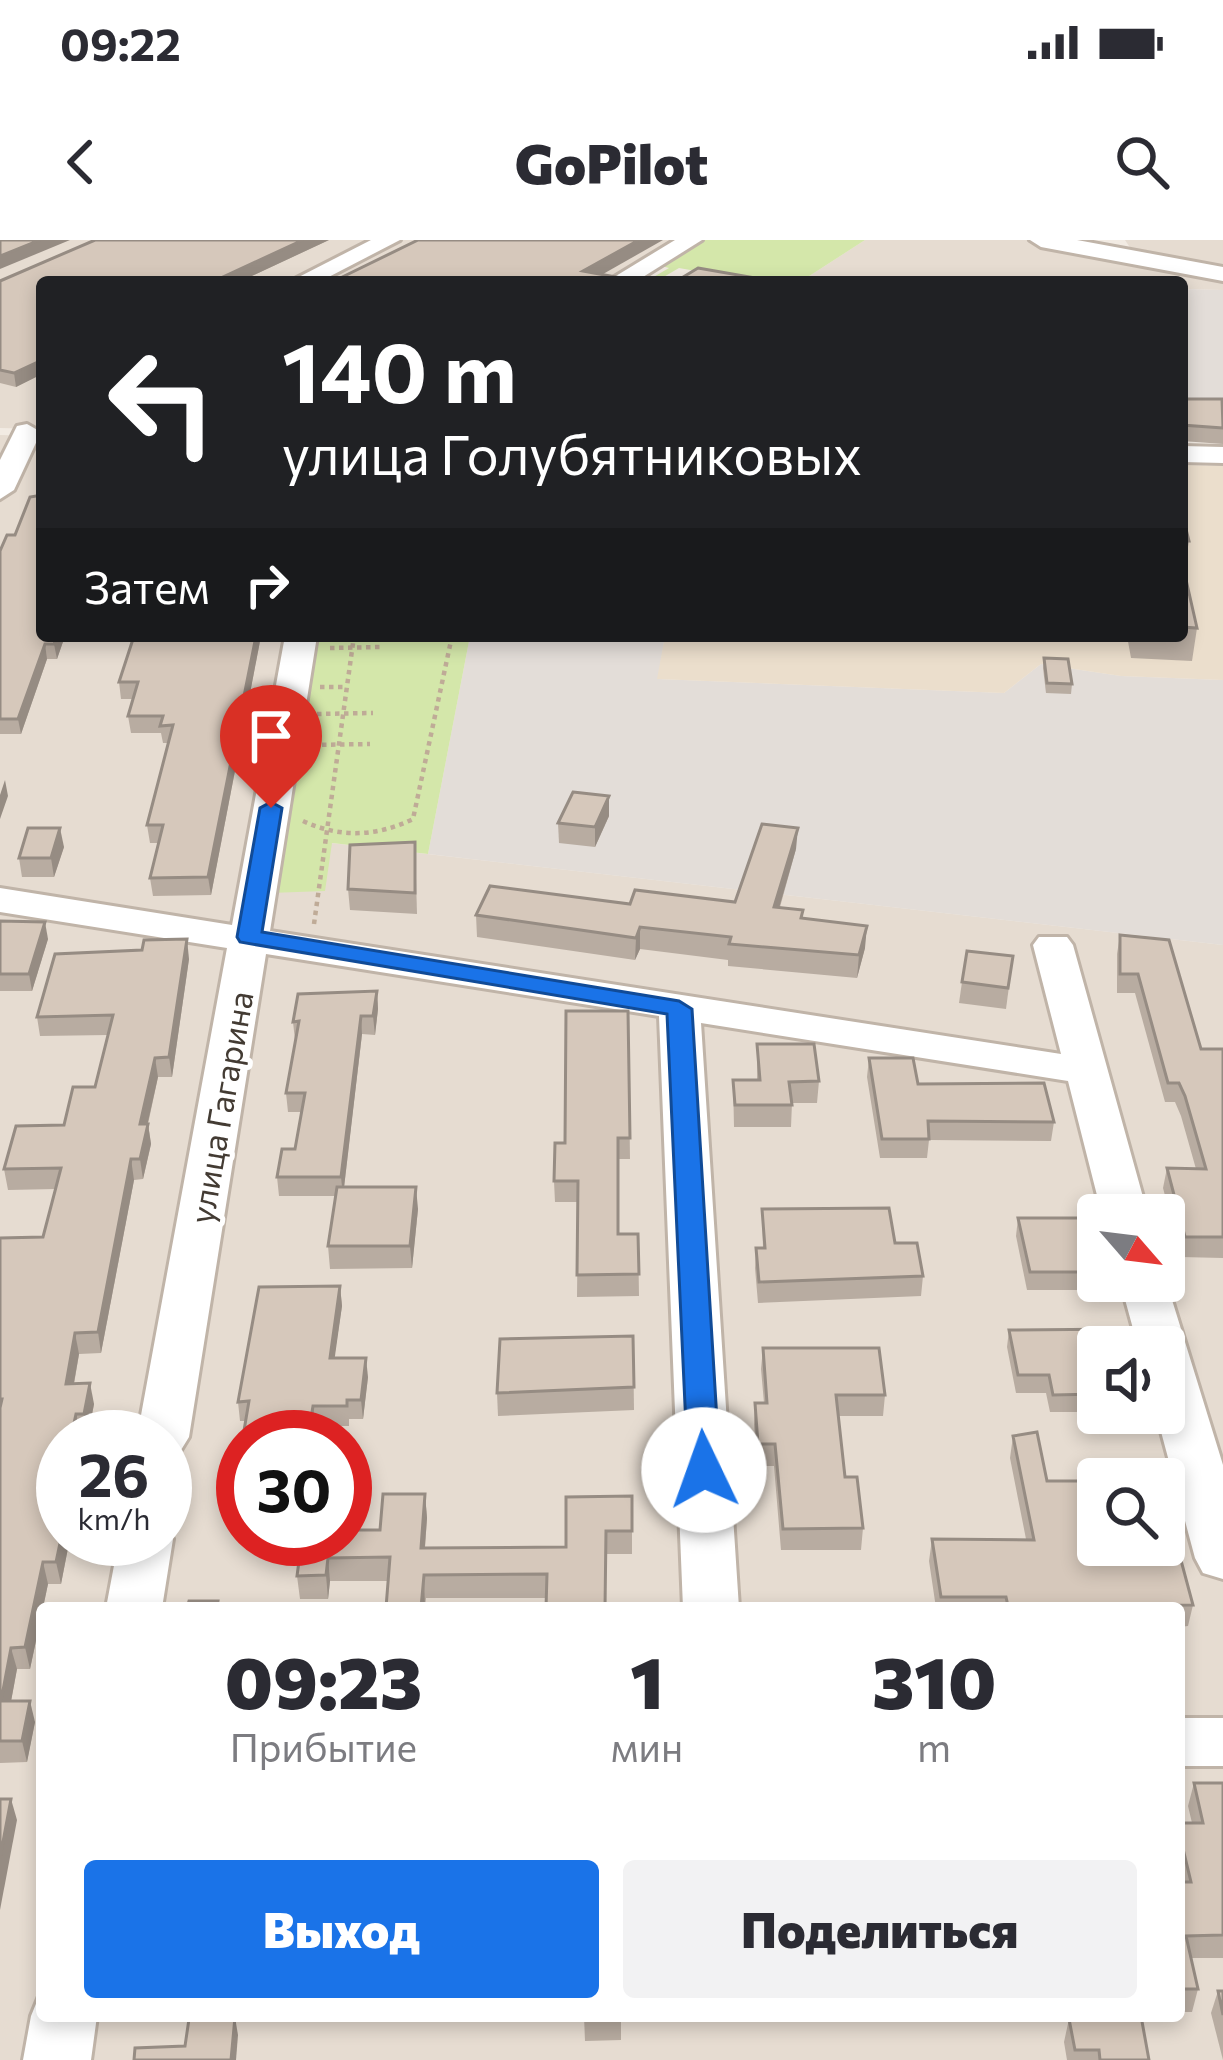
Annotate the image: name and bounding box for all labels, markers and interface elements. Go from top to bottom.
text: 09:22 [60,15,181,70]
icon: back [48,129,114,195]
text: GoPilot [515,129,708,195]
icon: search [1109,129,1175,195]
text: 140 m [282,318,517,420]
icon: left [84,324,240,480]
text: улица Голубятниковых [282,420,862,486]
icon: right [234,552,300,618]
text: Затем [84,558,210,613]
pin [220,685,322,808]
icon: arrive [238,703,304,769]
street label: улица Гагарина [179,988,261,1226]
north arrow [1077,1194,1185,1302]
map controls [1077,1194,1185,1566]
button: sound [1077,1326,1185,1434]
position arrow [641,1407,767,1533]
speed limit sign: 30 [216,1410,372,1566]
text: 26 [79,1436,149,1509]
button: search [1077,1458,1185,1566]
text: km/h [78,1499,150,1536]
text: 09:23 [225,1636,422,1724]
text: 1 [630,1636,664,1724]
text: 310 [872,1636,996,1724]
text: Прибытие [230,1722,417,1770]
text: мин [611,1722,683,1770]
text: m [917,1722,951,1770]
button: Выход [84,1860,599,1998]
button: Поделиться [623,1860,1137,1998]

